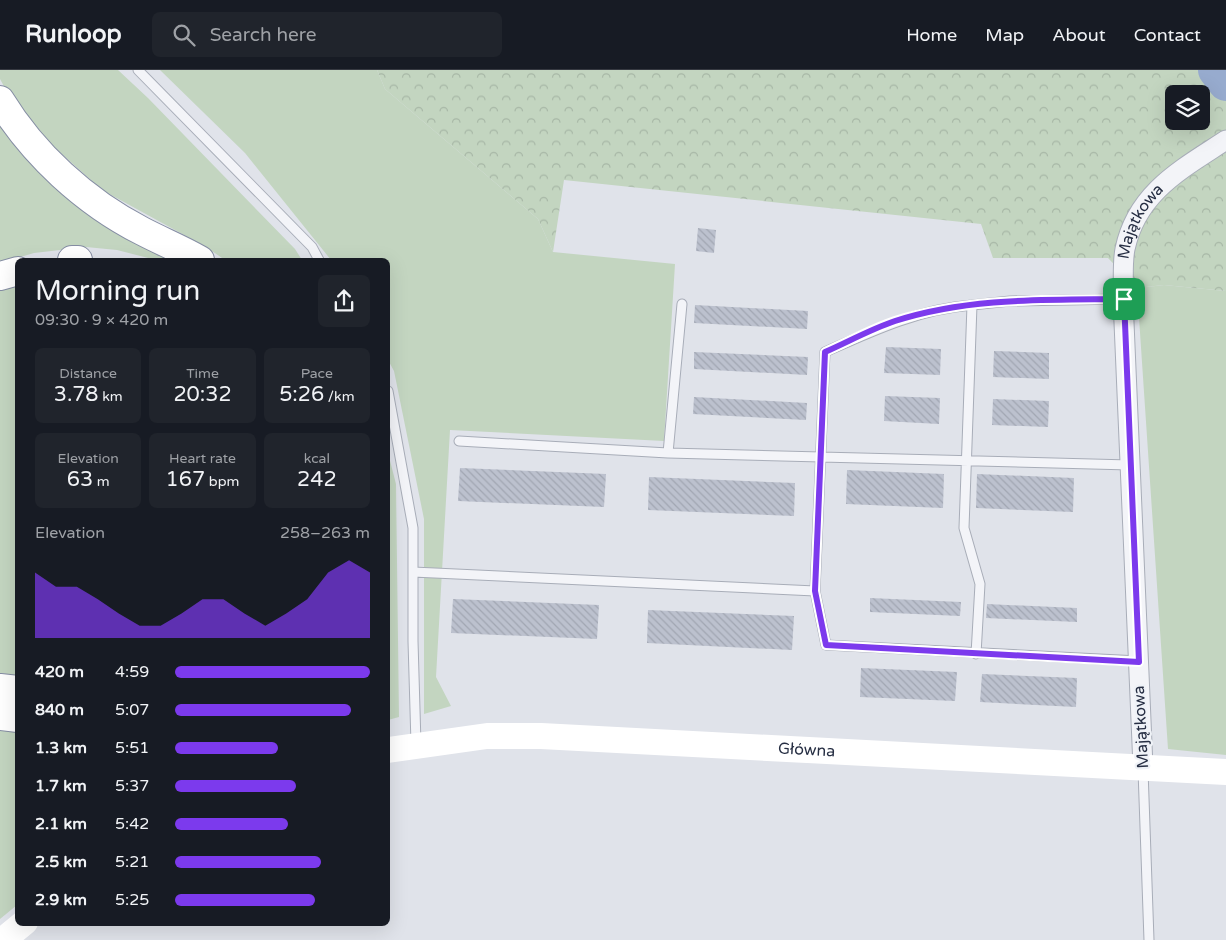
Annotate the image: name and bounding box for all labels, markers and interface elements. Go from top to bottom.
search box [152,12,502,57]
text: Runloop [25,20,122,49]
icon: search [170,21,198,49]
text: Search here [210,24,316,46]
text: Home [906,24,957,46]
text: Map [985,24,1024,46]
text: About [1052,24,1106,46]
text: Contact [1134,24,1201,46]
map controls [1165,85,1210,130]
button: layers [1165,85,1210,130]
street label: Majątkowa [1113,179,1168,260]
text: Morning run [35,274,200,308]
button: share [318,275,370,327]
pin [1103,278,1145,320]
icon: arrive [1110,285,1138,313]
text: 09:30 · 9 × 420 m [35,310,168,330]
text: Distance [59,365,117,382]
text: Time [186,365,219,382]
text: Pace [301,365,333,382]
text: 3.78 [54,382,99,407]
text: 20:32 [173,382,232,407]
text: 5:26 [279,382,324,407]
text: km [99,388,123,405]
text: /km [324,388,355,405]
text: Elevation [58,450,119,467]
text: Heart rate [169,450,236,467]
text: kcal [304,450,330,467]
text: 63 [67,467,93,492]
text: 167 [166,467,205,492]
text: 242 [297,467,337,492]
text: m [93,473,110,490]
text: bpm [205,473,239,490]
text: Elevation [35,523,105,543]
text: 258–263 m [280,523,370,543]
text: 420 m [35,662,84,682]
text: 4:59 [115,662,149,682]
street label: Majątkowa [1129,685,1153,769]
text: 840 m [35,700,84,720]
text: 5:07 [115,700,149,720]
text: 1.3 km [35,738,87,758]
text: 5:51 [115,738,149,758]
street label: Główna [777,738,836,761]
text: 1.7 km [35,776,87,796]
text: 5:37 [115,776,149,796]
text: 2.1 km [35,814,87,834]
text: 5:42 [115,814,149,834]
text: 2.5 km [35,852,87,872]
text: 5:21 [115,852,149,872]
text: 2.9 km [35,890,87,910]
text: 5:25 [115,890,149,910]

